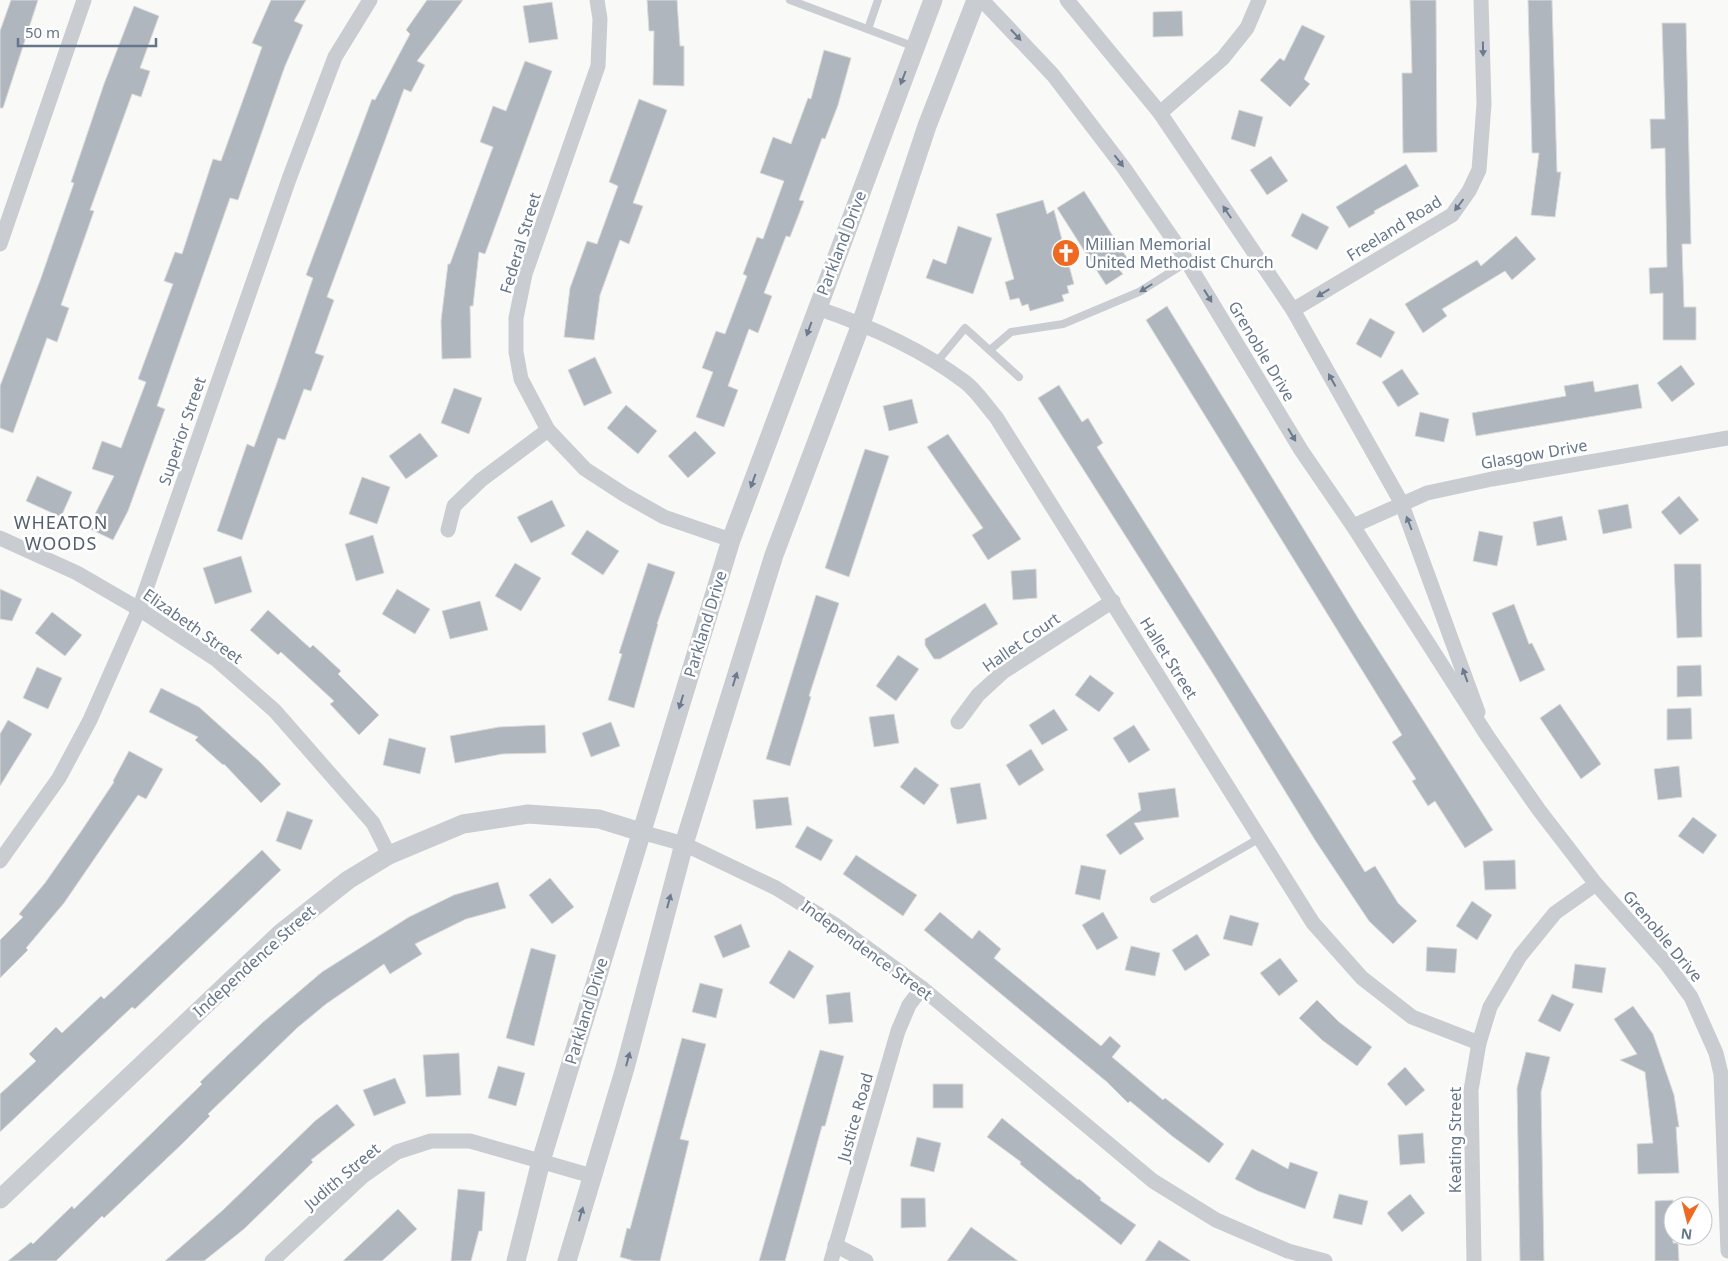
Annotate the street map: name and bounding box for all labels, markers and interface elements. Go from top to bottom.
scale bar [18,15,155,47]
text: 50 m [25,22,60,42]
one-way arrow [1010,29,1022,41]
one-way arrow [1479,41,1487,57]
one-way arrow [899,71,907,86]
one-way arrow [1114,154,1124,168]
street label: Parkland Drive [811,188,871,298]
street label: Federal Street [494,190,546,296]
street label: Freeland Road [1342,190,1446,266]
one-way arrow [1454,198,1464,212]
one-way arrow [1222,206,1232,219]
place label: Millian Memorial United Methodist Church [1085,233,1274,273]
church icon: Millian Memorial United Methodist Church [1051,238,1081,268]
one-way arrow [1139,283,1152,292]
one-way arrow [1316,288,1329,297]
one-way arrow [1204,290,1213,303]
street label: Grenoble Drive [1223,297,1301,405]
one-way arrow [805,321,812,336]
one-way arrow [1328,372,1336,387]
street label: Superior Street [153,374,211,488]
one-way arrow [1288,429,1297,442]
street label: Glasgow Drive [1479,434,1589,474]
one-way arrow [749,474,757,489]
district label: WHEATON WOODS [14,510,108,555]
one-way arrow [1405,515,1412,530]
street label: Parkland Drive [678,568,732,680]
street label: Elizabeth Street [139,583,247,669]
street label: Hallet Court [978,607,1064,677]
street label: Hallet Street [1135,613,1203,703]
one-way arrow [1461,667,1469,682]
one-way arrow [732,671,740,686]
one-way arrow [676,695,684,710]
street label: Grenoble Drive [1618,886,1708,986]
one-way arrow [665,894,673,909]
street label: Independence Street [797,895,937,1005]
street label: Independence Street [188,900,320,1022]
street label: Parkland Drive [559,955,613,1067]
one-way arrow [624,1051,632,1066]
street label: Justice Road [831,1070,878,1166]
street label: Keating Street [1444,1087,1466,1193]
street label: Judith Street [298,1138,385,1216]
north arrow [1663,1196,1713,1246]
one-way arrow [577,1207,585,1222]
text: N [1680,1224,1693,1245]

